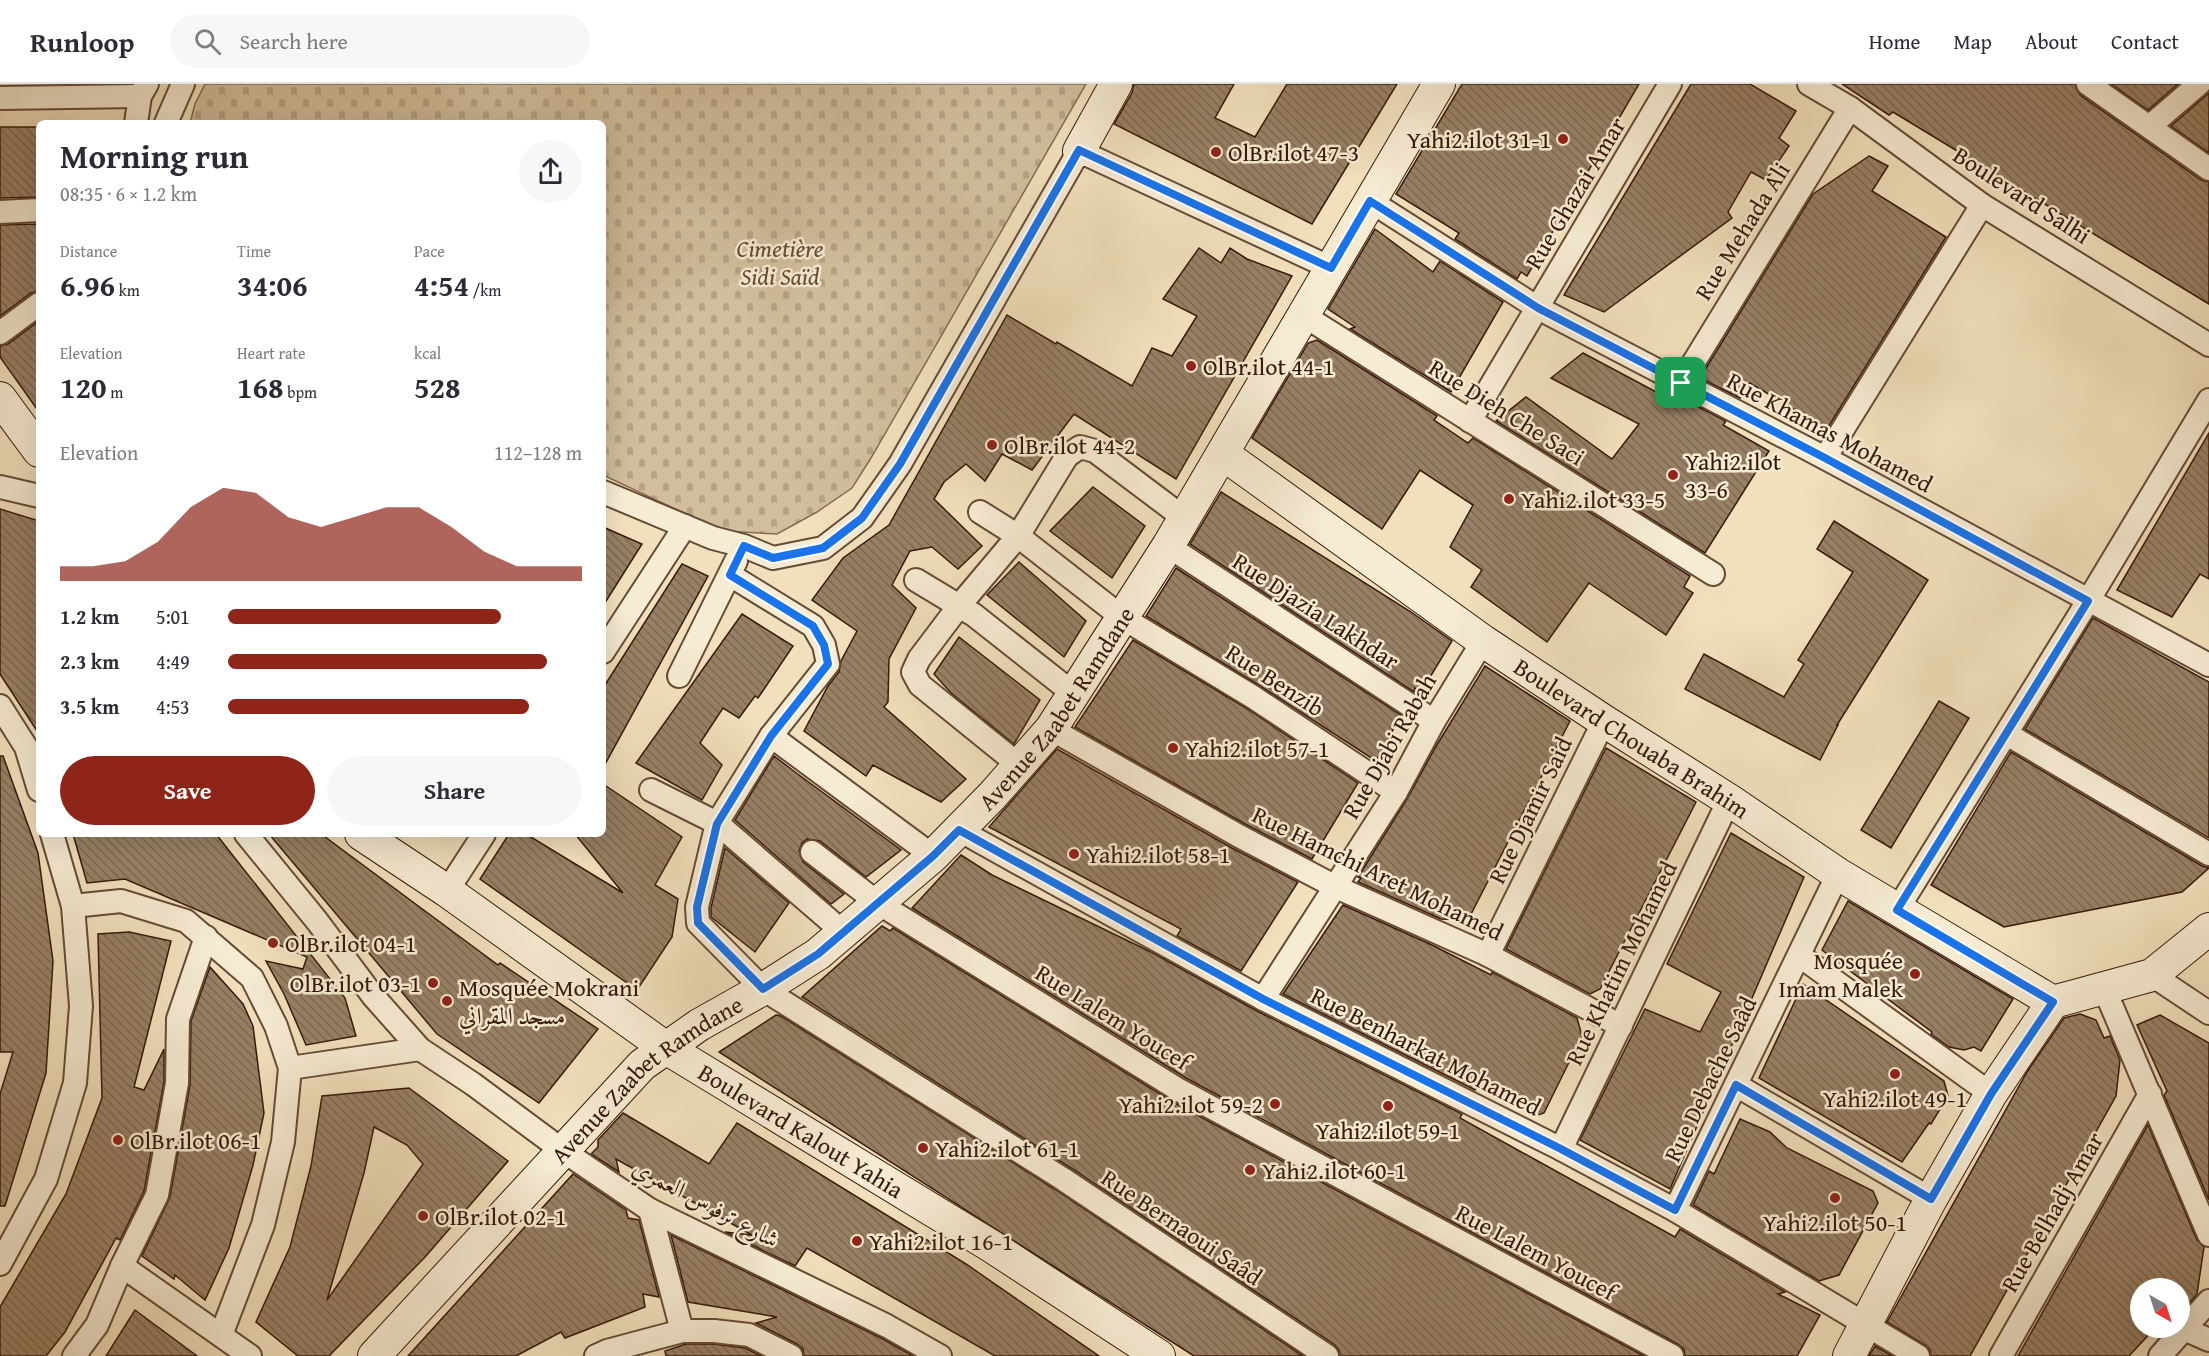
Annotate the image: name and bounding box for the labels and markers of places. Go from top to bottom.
place label: Yahi2.ilot 31-1 [1407,122,1551,157]
marker: Yahi2.ilot 31-1 [1556,132,1570,146]
place label: OlBr.ilot 47-3 [1228,135,1359,170]
marker: OlBr.ilot 47-3 [1209,145,1223,159]
place label: OlBr.ilot 44-1 [1203,349,1334,384]
pin [1655,357,1706,408]
marker: OlBr.ilot 44-1 [1184,359,1198,373]
place label: OlBr.ilot 44-2 [1004,428,1135,463]
marker: OlBr.ilot 44-2 [985,438,999,452]
place label: Yahi2.ilot 33-6 [1685,444,1782,507]
marker: Yahi2.ilot 33-6 [1666,468,1680,482]
place label: Yahi2.ilot 33-5 [1521,482,1665,517]
marker: Yahi2.ilot 33-5 [1502,492,1516,506]
place label: Yahi2.ilot 57-1 [1185,731,1329,766]
marker: Yahi2.ilot 57-1 [1166,741,1180,755]
place label: Yahi2.ilot 58-1 [1086,837,1230,872]
marker: Yahi2.ilot 58-1 [1067,847,1081,861]
place label: OlBr.ilot 04-1 [285,926,416,961]
marker: OlBr.ilot 04-1 [266,936,280,950]
place label: Mosquée Imam Malek [1779,943,1904,1006]
place label: OlBr.ilot 03-1 [290,966,421,1001]
marker: Mosquée Imam Malek [1908,967,1922,981]
place label: Mosquée Mokrani مسجد المقراني [459,970,639,1035]
marker: OlBr.ilot 03-1 [426,976,440,990]
marker: Mosquée Mokrani مسجد المقراني [440,994,454,1008]
marker: Yahi2.ilot 49-1 [1888,1067,1902,1081]
place label: Yahi2.ilot 49-1 [1823,1081,1967,1116]
place label: Yahi2.ilot 59-2 [1119,1087,1263,1122]
marker: Yahi2.ilot 59-2 [1268,1097,1282,1111]
marker: Yahi2.ilot 59-1 [1381,1099,1395,1113]
place label: Yahi2.ilot 59-1 [1316,1113,1460,1148]
place label: OlBr.ilot 06-1 [130,1123,261,1158]
place label: Yahi2.ilot 61-1 [935,1131,1079,1166]
marker: OlBr.ilot 06-1 [111,1133,125,1147]
marker: Yahi2.ilot 61-1 [916,1141,930,1155]
place label: Yahi2.ilot 60-1 [1262,1153,1406,1188]
marker: Yahi2.ilot 60-1 [1243,1163,1257,1177]
marker: Yahi2.ilot 50-1 [1828,1191,1842,1205]
place label: OlBr.ilot 02-1 [435,1199,566,1234]
place label: Yahi2.ilot 50-1 [1763,1205,1907,1240]
marker: OlBr.ilot 02-1 [416,1209,430,1223]
place label: Yahi2.ilot 16-1 [869,1224,1013,1259]
marker: Yahi2.ilot 16-1 [850,1234,864,1248]

